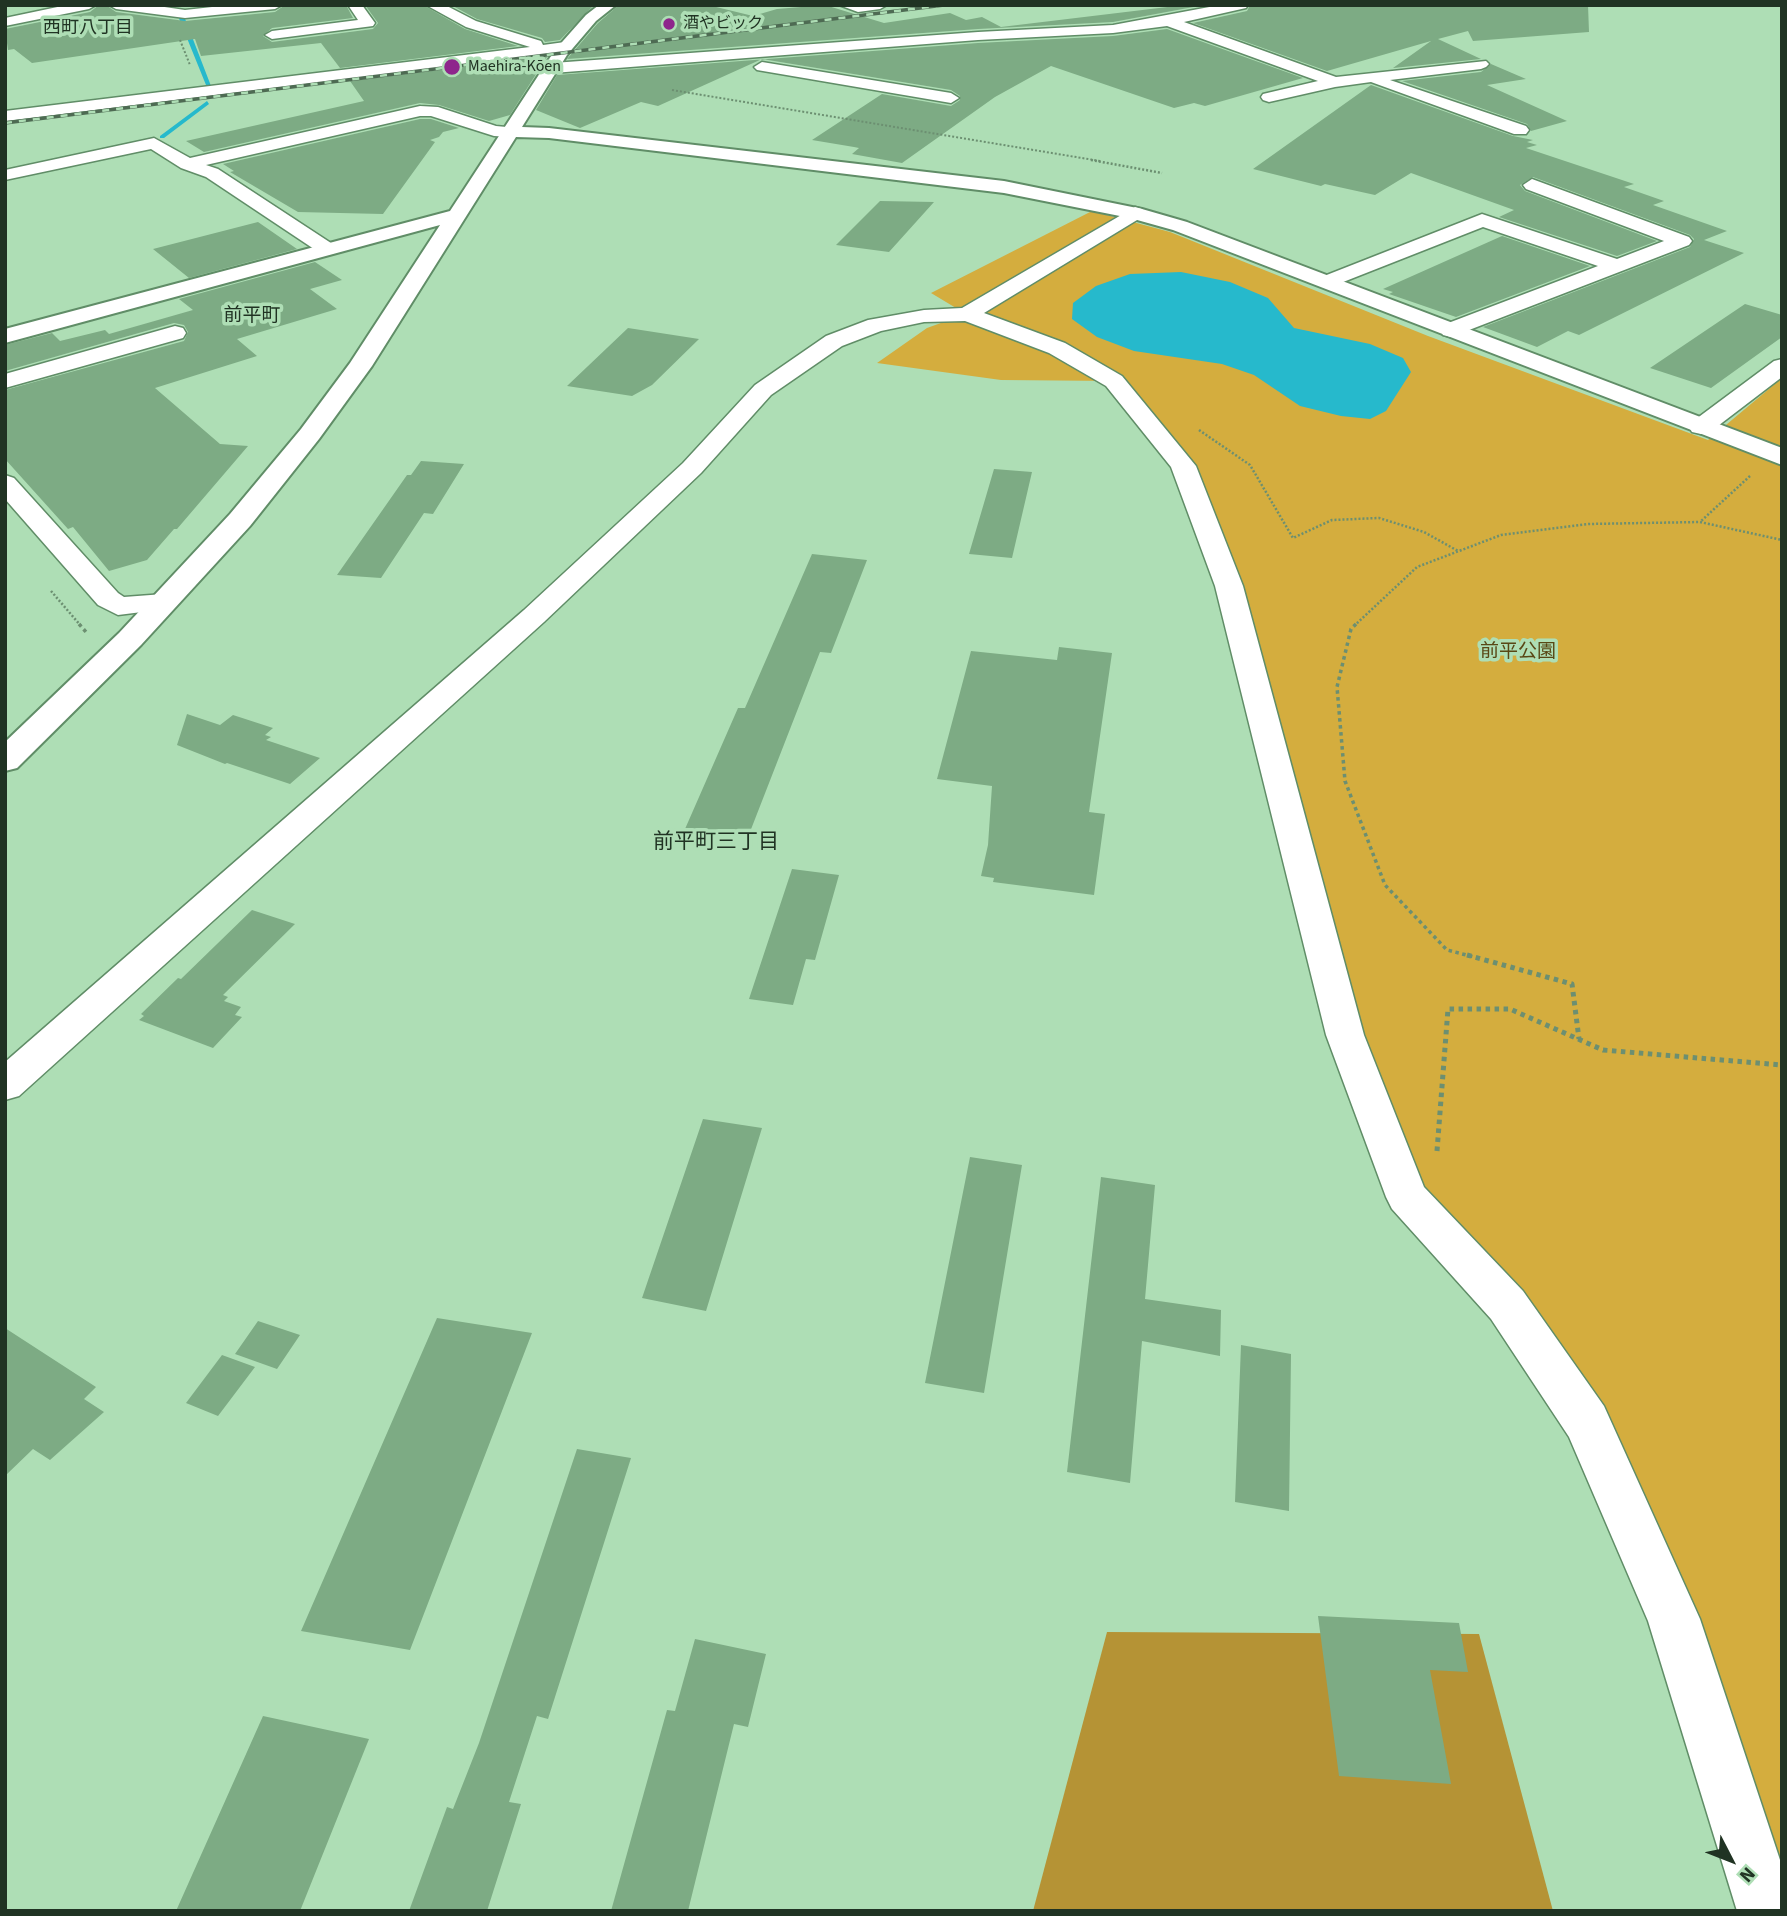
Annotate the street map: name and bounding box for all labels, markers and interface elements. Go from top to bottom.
place label: 酒やビック [683,14,763,34]
marker: 酒やビック [661,16,677,32]
district label: 西町八丁目 [43,18,133,40]
marker: Maehira-Kōen [442,57,462,77]
place label: Maehira-Kōen [468,57,561,77]
district label: 前平町 [224,306,280,328]
park label: 前平公園 [1480,642,1556,664]
district label: 前平町三丁目 [653,830,779,856]
north arrow [1696,1825,1766,1895]
text: N [1733,1861,1761,1888]

